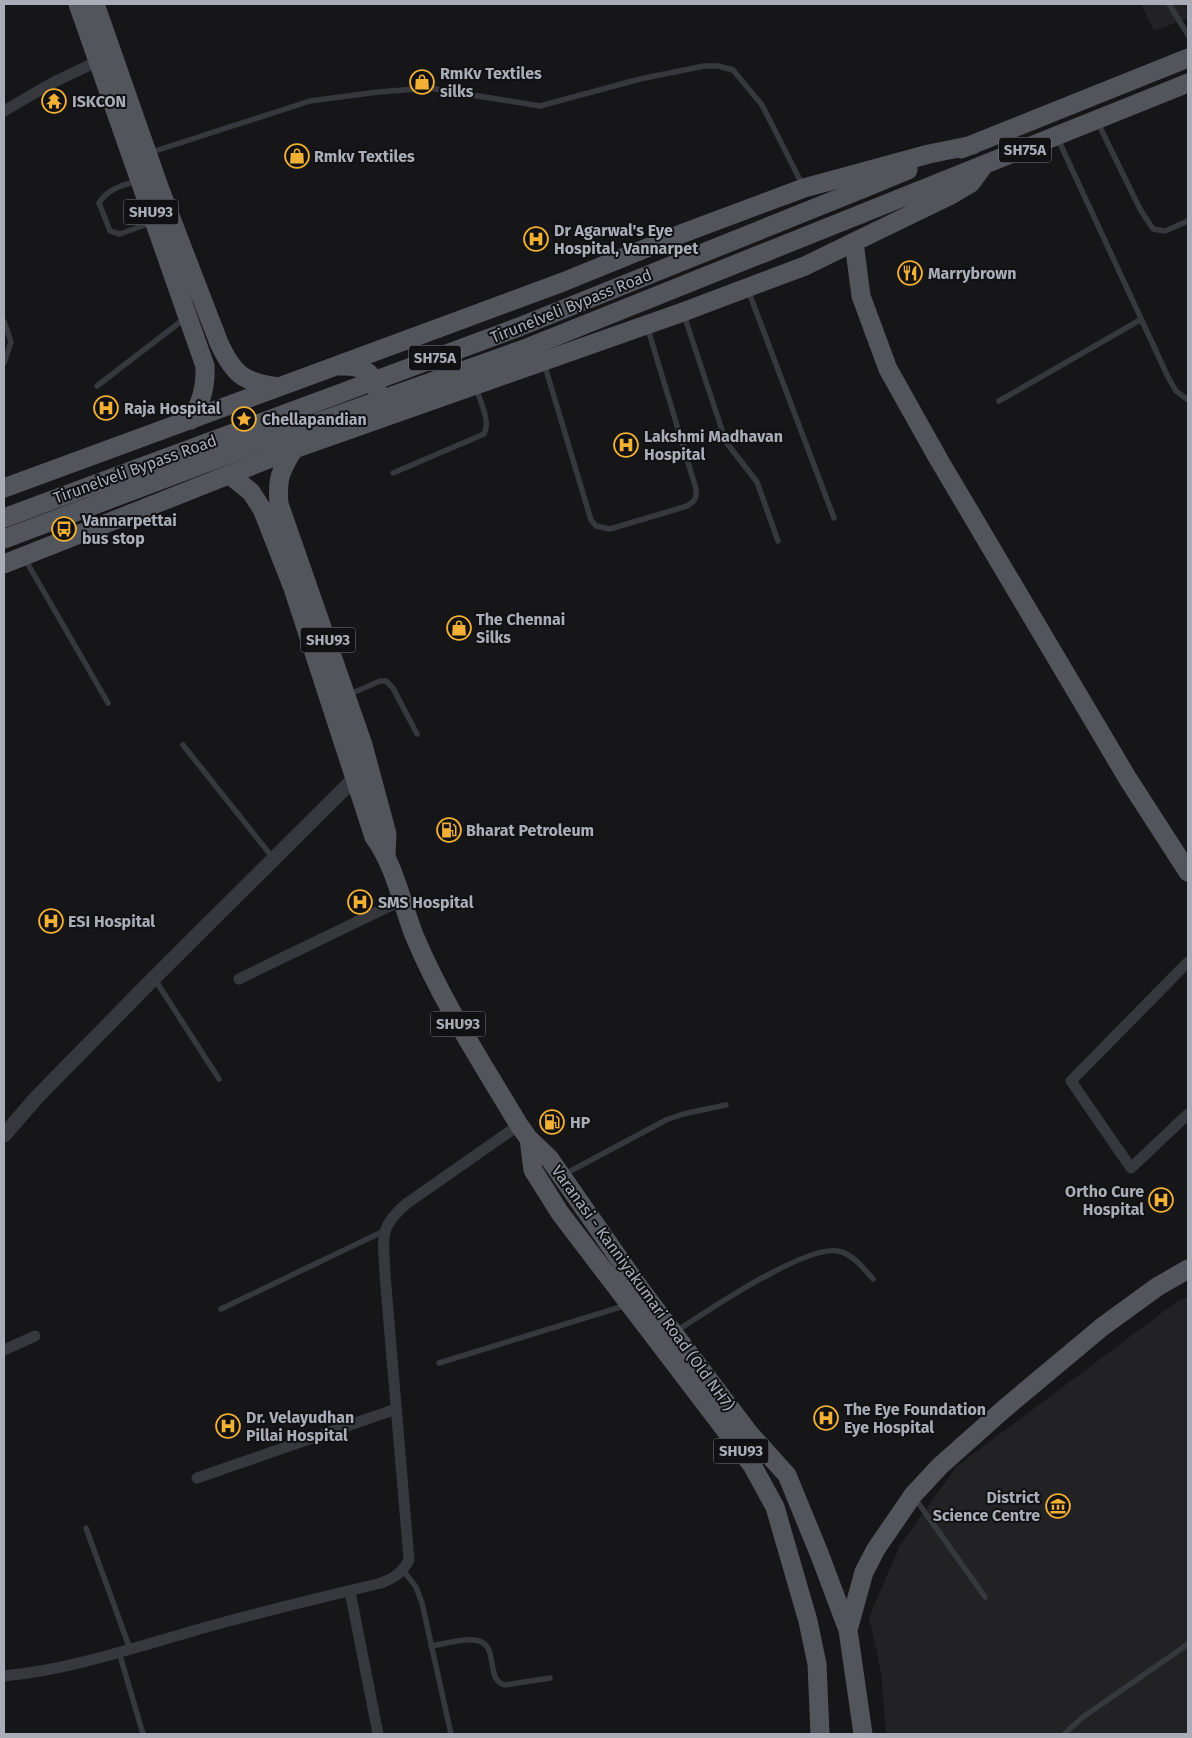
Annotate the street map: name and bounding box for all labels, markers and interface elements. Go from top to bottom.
place label: RmKv Textiles silks [440,64,542,101]
shop icon: RmKv Textiles silks [409,69,435,95]
temple icon: ISKCON [41,88,67,114]
place label: ISKCON [72,92,126,111]
road number: SH75A [999,138,1051,162]
shop icon: Rmkv Textiles [284,143,310,169]
place label: Rmkv Textiles [314,147,415,166]
road number: SHU93 [124,200,178,224]
place label: Dr Agarwal's Eye Hospital, Vannarpet [554,221,699,258]
hospital icon: Dr Agarwal's Eye Hospital, Vannarpet [523,226,549,252]
restaurant icon: Marrybrown [897,260,923,286]
place label: Marrybrown [928,264,1017,283]
street label: Tirunelveli Bypass Road [488,265,654,347]
road number: SH75A [409,346,461,370]
hospital icon: Raja Hospital [93,395,119,421]
place label: Raja Hospital [124,399,221,418]
place icon: Chellapandian [231,406,257,432]
place label: Chellapandian [262,410,367,429]
place label: Lakshmi Madhavan Hospital [644,427,783,464]
street label: Tirunelveli Bypass Road [51,431,219,507]
hospital icon: Lakshmi Madhavan Hospital [613,432,639,458]
place label: Vannarpettai bus stop [81,511,177,548]
bus stop icon: Vannarpettai bus stop [51,516,77,542]
place label: The Chennai Silks [476,610,565,647]
shop icon: The Chennai Silks [446,615,472,641]
road number: SHU93 [300,628,356,652]
fuel station icon: Bharat Petroleum [436,817,462,843]
place label: Bharat Petroleum [466,821,594,840]
hospital icon: SMS Hospital [347,889,373,915]
place label: SMS Hospital [378,893,474,912]
hospital icon: ESI Hospital [38,908,64,934]
place label: ESI Hospital [68,912,155,931]
road number: SHU93 [430,1012,486,1036]
fuel station icon: HP [539,1109,565,1135]
place label: HP [570,1113,591,1132]
street label: Varanasi - Kanniyakumari Road (Old NH7) [548,1162,738,1414]
place label: Ortho Cure Hospital [1065,1182,1144,1219]
hospital icon: Ortho Cure Hospital [1148,1187,1174,1213]
place label: The Eye Foundation Eye Hospital [844,1400,986,1437]
hospital icon: The Eye Foundation Eye Hospital [813,1405,839,1431]
place label: Dr. Velayudhan Pillai Hospital [246,1408,354,1445]
hospital icon: Dr. Velayudhan Pillai Hospital [215,1413,241,1439]
road number: SHU93 [714,1438,768,1464]
place label: District Science Centre [933,1488,1041,1525]
museum icon: District Science Centre [1045,1493,1071,1519]

